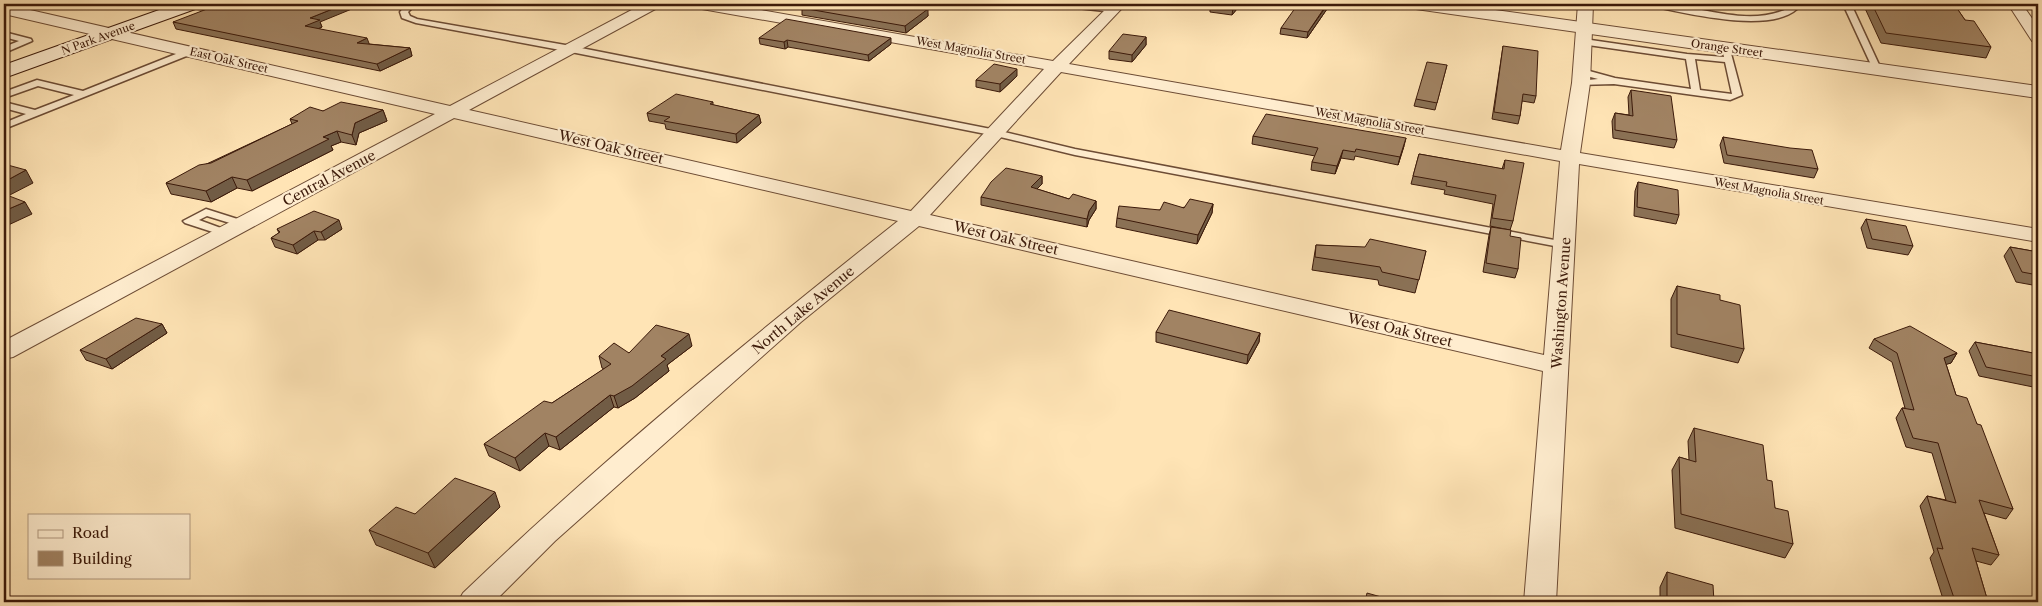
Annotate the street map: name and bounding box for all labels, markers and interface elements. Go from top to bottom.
street label: N Park Avenue [59,18,137,58]
street label: West Magnolia Street [914,33,1027,67]
street label: Orange Street [1690,36,1764,60]
street label: East Oak Street [188,44,270,76]
street label: West Magnolia Street [1313,104,1426,138]
street label: West Oak Street [556,126,665,168]
street label: Central Avenue [279,146,379,210]
street label: West Magnolia Street [1712,174,1825,208]
street label: West Oak Street [951,217,1060,259]
street label: Washington Avenue [1547,236,1575,370]
street label: North Lake Avenue [748,262,858,358]
street label: West Oak Street [1345,309,1454,351]
legend [28,514,190,578]
text: Road [72,523,109,542]
text: Building [72,549,132,568]

